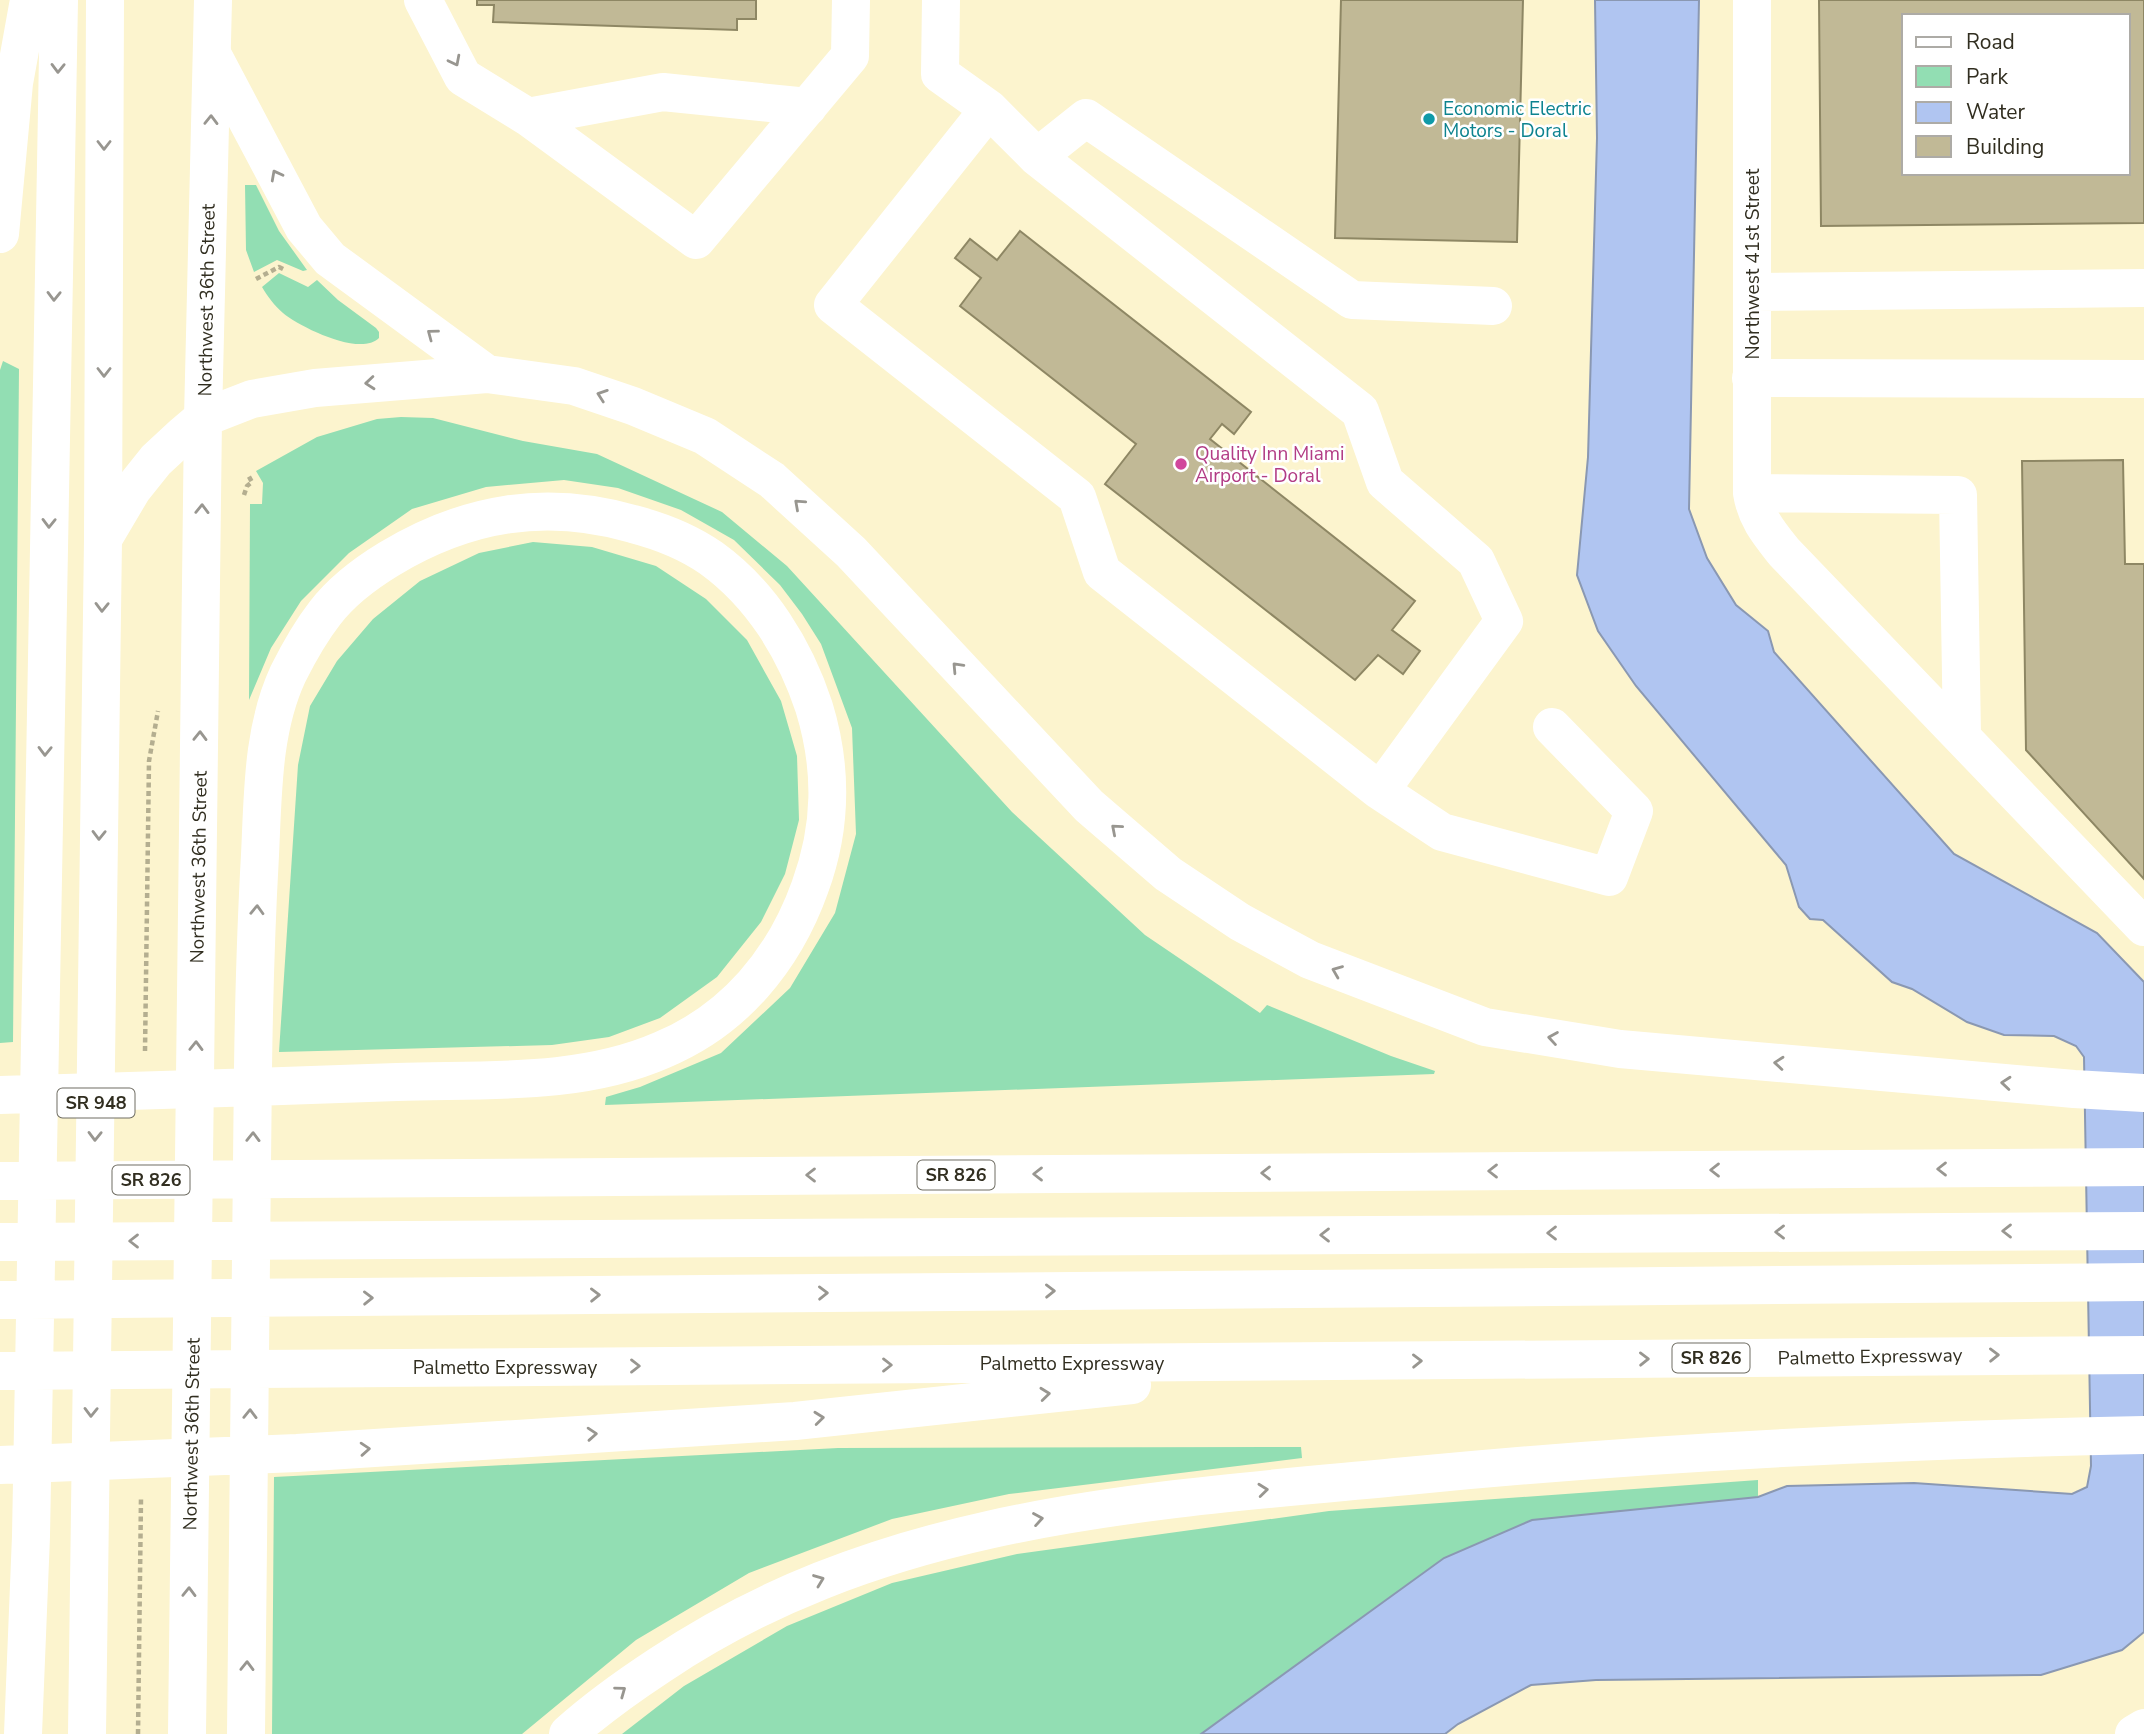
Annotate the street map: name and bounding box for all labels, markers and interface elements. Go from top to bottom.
legend [1902,14,2130,175]
text: Road [1966,28,2015,56]
one-way arrow [446,54,460,66]
one-way arrow [50,63,66,74]
text: Park [1966,63,2008,91]
place label: Economic Electric Motors - Doral [1443,96,1591,144]
text: Water [1966,98,2025,126]
marker: Economic Electric Motors - Doral [1421,111,1437,127]
one-way arrow [203,115,218,126]
text: Building [1966,133,2044,161]
one-way arrow [96,140,112,151]
street label: Northwest 41st Street [1740,168,1766,360]
one-way arrow [271,169,284,182]
street label: Northwest 36th Street [192,203,222,397]
one-way arrow [46,290,61,301]
one-way arrow [428,329,440,342]
one-way arrow [96,368,112,378]
one-way arrow [364,375,375,390]
one-way arrow [596,389,608,403]
place label: Quality Inn Miami Airport - Doral [1195,441,1344,489]
marker: Quality Inn Miami Airport - Doral [1173,456,1189,472]
one-way arrow [794,500,807,512]
one-way arrow [195,503,210,514]
one-way arrow [42,518,57,529]
one-way arrow [94,603,110,613]
one-way arrow [953,662,966,675]
one-way arrow [192,731,208,741]
one-way arrow [37,746,53,756]
street label: Northwest 36th Street [184,770,214,964]
one-way arrow [1112,825,1125,838]
one-way arrow [91,830,107,841]
one-way arrow [249,904,265,915]
one-way arrow [1332,966,1344,980]
one-way arrow [1547,1031,1559,1046]
one-way arrow [188,1041,204,1051]
one-way arrow [1774,1056,1785,1071]
one-way arrow [2000,1076,2011,1091]
road number: SR 948 [57,1088,134,1118]
one-way arrow [87,1131,103,1142]
one-way arrow [245,1132,260,1143]
road number: SR 826 [918,1160,995,1190]
one-way arrow [1937,1161,1947,1177]
one-way arrow [1709,1162,1720,1178]
one-way arrow [1487,1163,1498,1179]
one-way arrow [1260,1165,1270,1181]
road number: SR 826 [113,1166,190,1195]
one-way arrow [1032,1166,1043,1182]
one-way arrow [805,1167,815,1183]
one-way arrow [2001,1223,2012,1239]
one-way arrow [1774,1224,1784,1240]
one-way arrow [1546,1225,1557,1241]
one-way arrow [1319,1227,1330,1242]
one-way arrow [128,1233,138,1249]
one-way arrow [1046,1283,1056,1299]
one-way arrow [818,1285,829,1301]
one-way arrow [591,1287,601,1303]
one-way arrow [363,1290,374,1305]
street label: Northwest 36th Street [177,1337,207,1531]
street label: Palmetto Expressway [1778,1342,1963,1372]
road number: SR 826 [1672,1344,1750,1372]
one-way arrow [1990,1347,2000,1363]
street label: Palmetto Expressway [980,1351,1165,1377]
one-way arrow [1640,1351,1650,1367]
one-way arrow [1412,1353,1423,1369]
street label: Palmetto Expressway [413,1355,598,1381]
one-way arrow [882,1357,893,1372]
one-way arrow [631,1358,641,1374]
one-way arrow [1040,1387,1051,1402]
one-way arrow [84,1407,99,1418]
one-way arrow [242,1408,257,1419]
one-way arrow [813,1411,825,1426]
one-way arrow [587,1427,598,1442]
one-way arrow [360,1442,371,1457]
one-way arrow [1258,1483,1269,1498]
one-way arrow [1032,1512,1044,1527]
one-way arrow [812,1574,824,1588]
one-way arrow [181,1587,197,1597]
one-way arrow [239,1660,255,1671]
one-way arrow [614,1687,626,1700]

